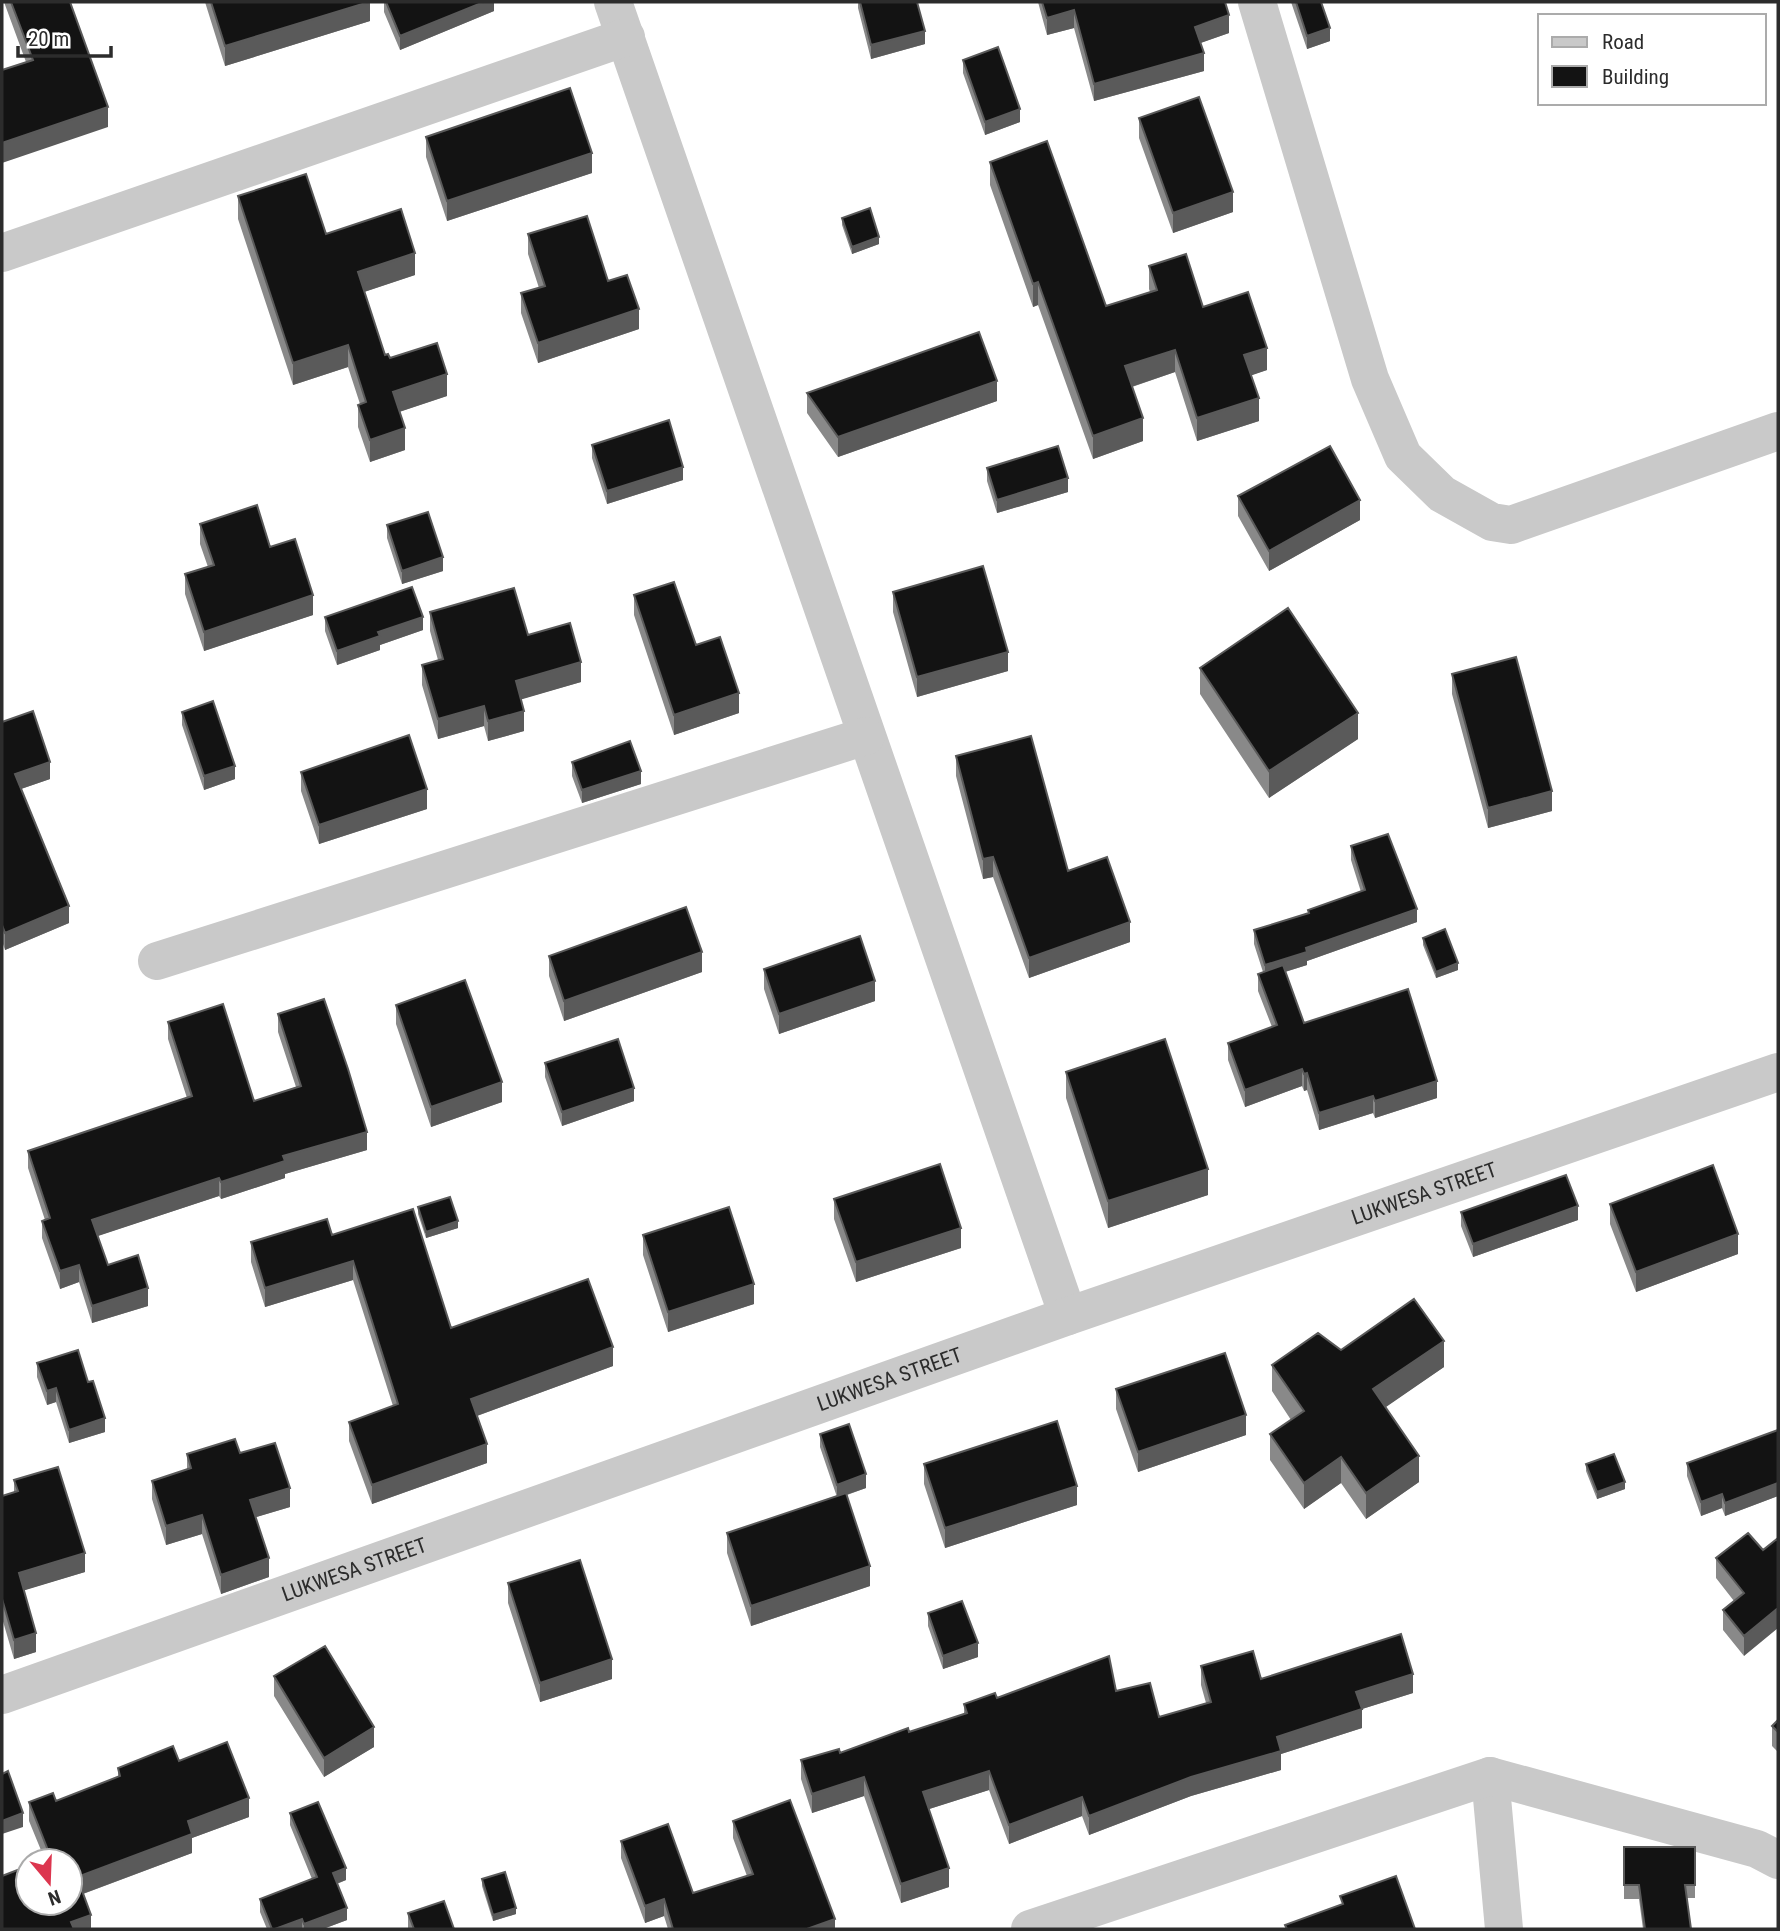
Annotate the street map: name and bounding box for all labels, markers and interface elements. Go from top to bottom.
scale bar [18,14,110,58]
legend [1538,14,1766,105]
text: 20 m [28,27,69,51]
text: Road [1602,30,1644,54]
text: Building [1602,65,1669,89]
street label: LUKWESA STREET [1348,1158,1500,1230]
street label: LUKWESA STREET [814,1343,965,1416]
street label: LUKWESA STREET [279,1533,430,1606]
north arrow [14,1847,84,1917]
text: N [45,1885,64,1910]

